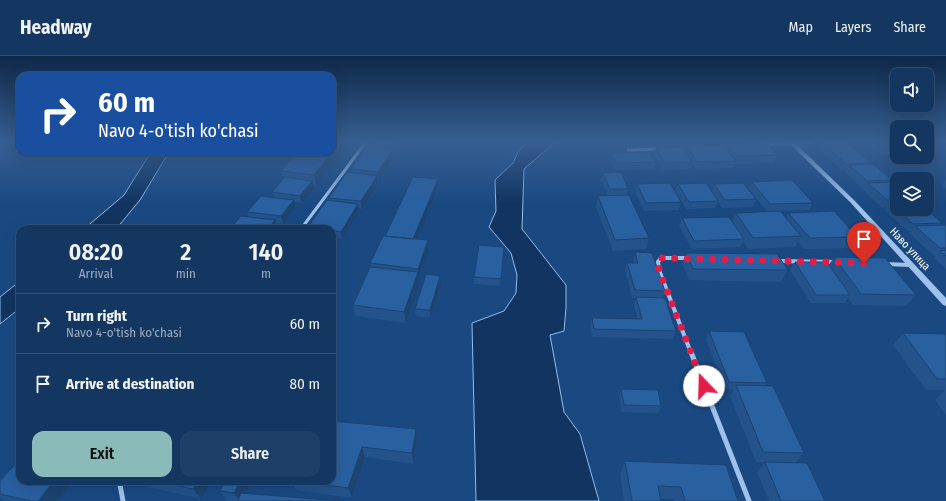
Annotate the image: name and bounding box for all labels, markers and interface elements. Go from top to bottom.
text: Headway [20,16,92,39]
text: Map [789,19,813,36]
text: Layers [835,19,871,36]
text: Share [893,19,926,36]
map controls [890,68,934,216]
button: sound [890,68,934,112]
text: 60 m [98,86,155,119]
icon: right [32,88,84,140]
text: Navo 4-o'tish ko'chasi [98,120,258,142]
button: search [890,120,934,164]
button: layers [890,172,934,216]
pin [847,222,881,263]
street label: Наво улица [887,225,933,273]
icon: arrive [853,228,875,250]
text: 08:20 [68,238,123,266]
text: 2 [180,238,191,266]
text: 140 [248,238,284,266]
text: Arrival [79,266,113,281]
text: min [176,266,196,281]
text: m [261,266,271,281]
text: Turn right [66,307,127,325]
icon: right [32,313,54,335]
text: 60 m [290,315,320,333]
text: Navo 4-o'tish ko'chasi [66,325,182,340]
position arrow [683,365,725,407]
icon: arrive [32,373,54,395]
text: Arrive at destination [66,375,194,393]
text: 80 m [290,375,320,393]
button: Exit [32,431,172,477]
button: Share [180,431,320,477]

